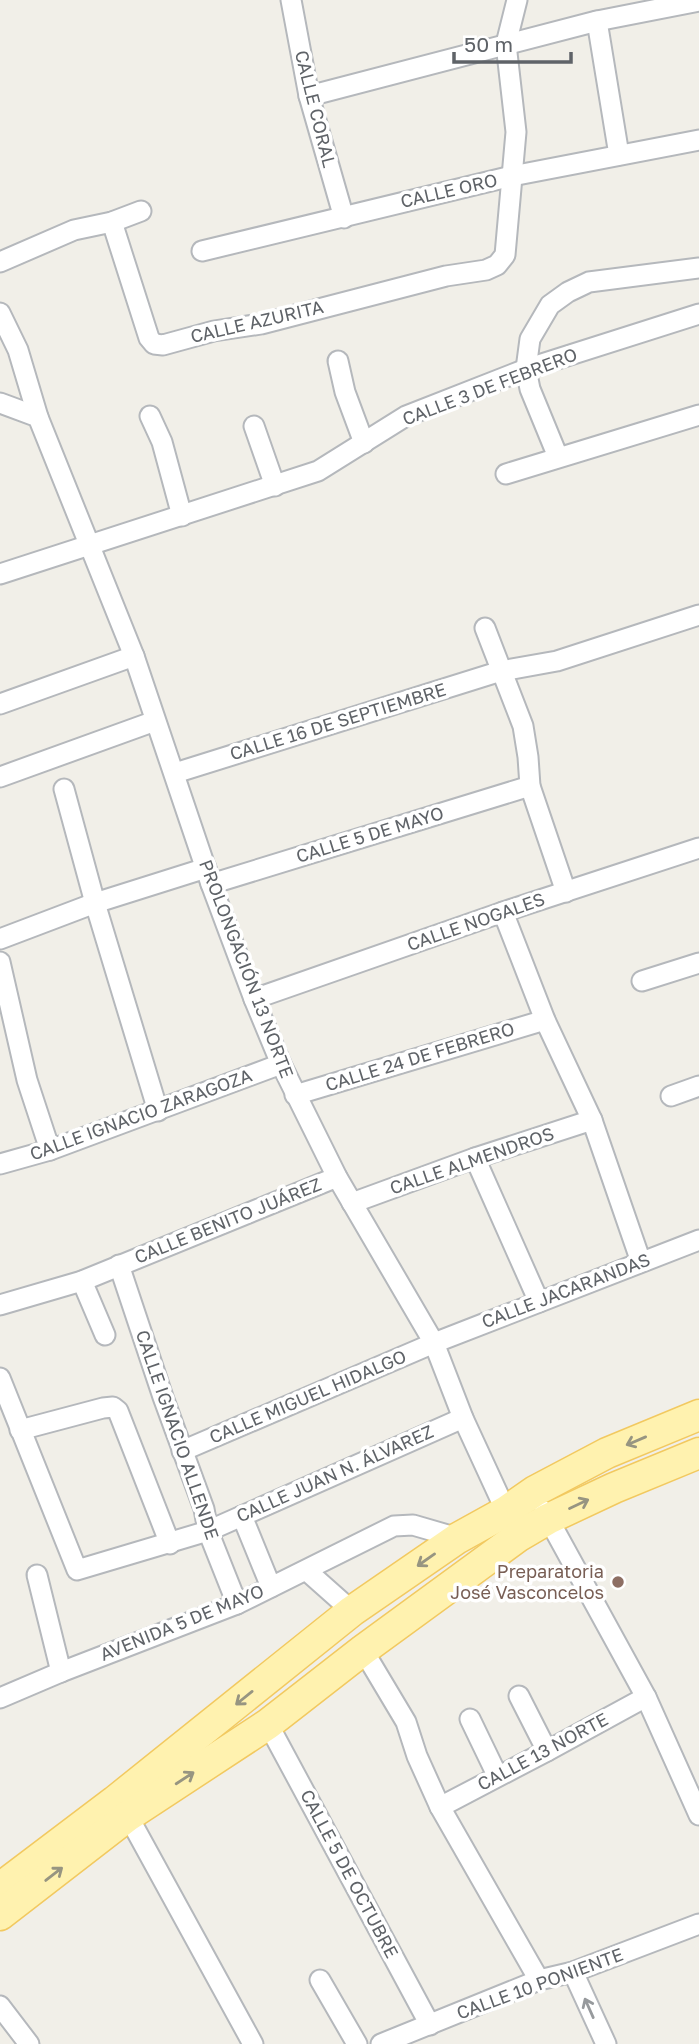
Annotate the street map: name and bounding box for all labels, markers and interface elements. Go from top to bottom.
scale bar [454,21,571,65]
text: 50 m [464,31,513,57]
street label: CALLE CORAL [291,48,341,170]
street label: CALLE ORO [398,168,499,212]
street label: CALLE AZURITA [188,295,325,347]
street label: CALLE 3 DE FEBRERO [399,343,580,430]
street label: CALLE 16 DE SEPTIEMBRE [227,678,448,764]
street label: CALLE 5 DE MAYO [293,801,446,867]
street label: PROLONGACIÓN 13 NORTE [195,856,299,1081]
street label: CALLE NOGALES [404,887,547,955]
street label: CALLE 24 DE FEBRERO [323,1017,517,1095]
street label: CALLE IGNACIO ZARAGOZA [27,1064,255,1165]
street label: CALLE ALMENDROS [387,1122,557,1198]
street label: CALLE BENITO JUÁREZ [131,1172,324,1268]
street label: CALLE JACARANDAS [478,1248,653,1332]
street label: CALLE IGNACIO ALLENDE [132,1327,224,1542]
street label: CALLE MIGUEL HIDALGO [206,1345,409,1448]
street label: CALLE JUAN N. ÁLVAREZ [233,1420,437,1527]
one-way arrow [626,1435,647,1448]
one-way arrow [568,1497,589,1510]
one-way arrow [417,1553,436,1567]
place label: Preparatoria José Vasconcelos [450,1560,604,1603]
marker: Preparatoria José Vasconcelos [610,1574,626,1590]
street label: AVENIDA 5 DE MAYO [97,1579,267,1665]
one-way arrow [236,1690,254,1705]
street label: CALLE 13 NORTE [473,1707,612,1795]
one-way arrow [175,1771,194,1785]
street label: CALLE 5 DE OCTUBRE [296,1785,404,1962]
one-way arrow [44,1866,63,1881]
street label: CALLE 10 PONIENTE [453,1943,626,2023]
one-way arrow [582,1998,595,2019]

